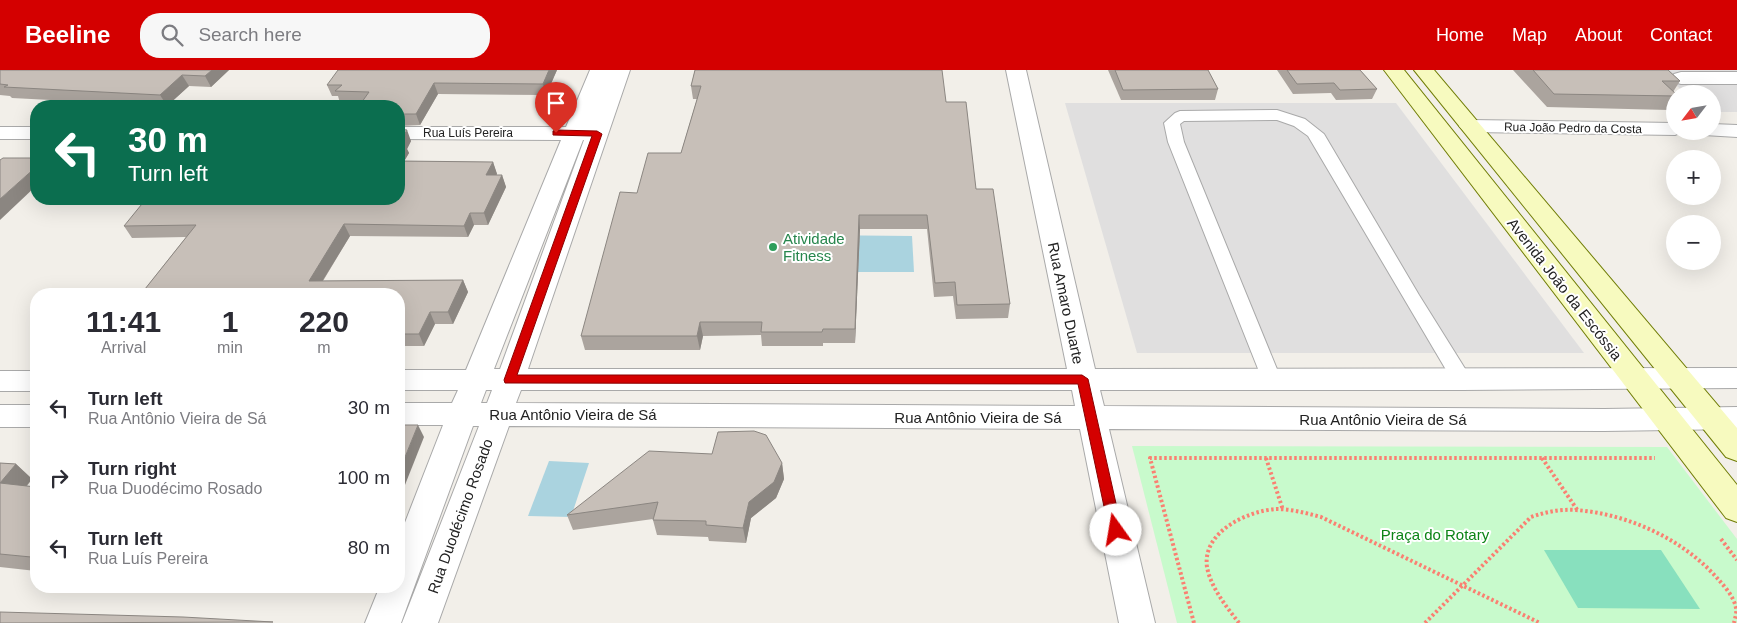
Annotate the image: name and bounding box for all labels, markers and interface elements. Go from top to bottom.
search box [140,13,490,58]
text: Beeline [25,21,110,48]
icon: search [158,21,186,49]
text: Search here [198,24,302,45]
text: Home [1436,25,1484,45]
text: Map [1512,25,1547,45]
text: About [1575,25,1622,45]
text: Contact [1650,25,1712,45]
pin [535,82,577,133]
north arrow [1666,85,1721,140]
map controls [1666,85,1721,270]
icon: arrive [542,89,570,117]
icon: left [45,120,110,185]
text: 30 m [128,120,208,159]
street label: Rua João Pedro da Costa [1504,120,1642,136]
street label: Rua Luís Pereira [423,126,513,140]
button: + [1666,150,1721,205]
text: Turn left [128,161,208,186]
street label: Avenida João da Escóssia [1504,215,1626,364]
button: − [1666,215,1721,270]
place label: Atividade Fitness [783,230,845,264]
street label: Rua Amaro Duarte [1045,240,1087,366]
marker: Atividade Fitness [767,241,779,253]
text: 11:41 [86,305,161,338]
text: 1 [222,305,238,338]
text: 220 [299,305,349,338]
text: Arrival [101,339,146,356]
text: min [217,339,243,356]
text: m [317,339,331,356]
text: Turn left [88,388,163,409]
icon: left [45,394,73,422]
text: 30 m [348,397,390,418]
street label: Rua Antônio Vieira de Sá [489,406,657,423]
street label: Rua Antônio Vieira de Sá [894,409,1062,426]
text: Rua Antônio Vieira de Sá [88,410,267,427]
street label: Rua Antônio Vieira de Sá [1299,411,1467,428]
street label: Rua Duodécimo Rosado [424,436,496,596]
text: Turn right [88,458,176,479]
icon: right [45,464,73,492]
text: 100 m [337,467,390,488]
text: Rua Duodécimo Rosado [88,480,262,497]
position arrow [1089,503,1141,555]
park label: Praça do Rotary [1381,526,1490,543]
text: Turn left [88,528,163,549]
icon: left [45,534,73,562]
text: 80 m [348,537,390,558]
text: Rua Luís Pereira [88,550,208,567]

